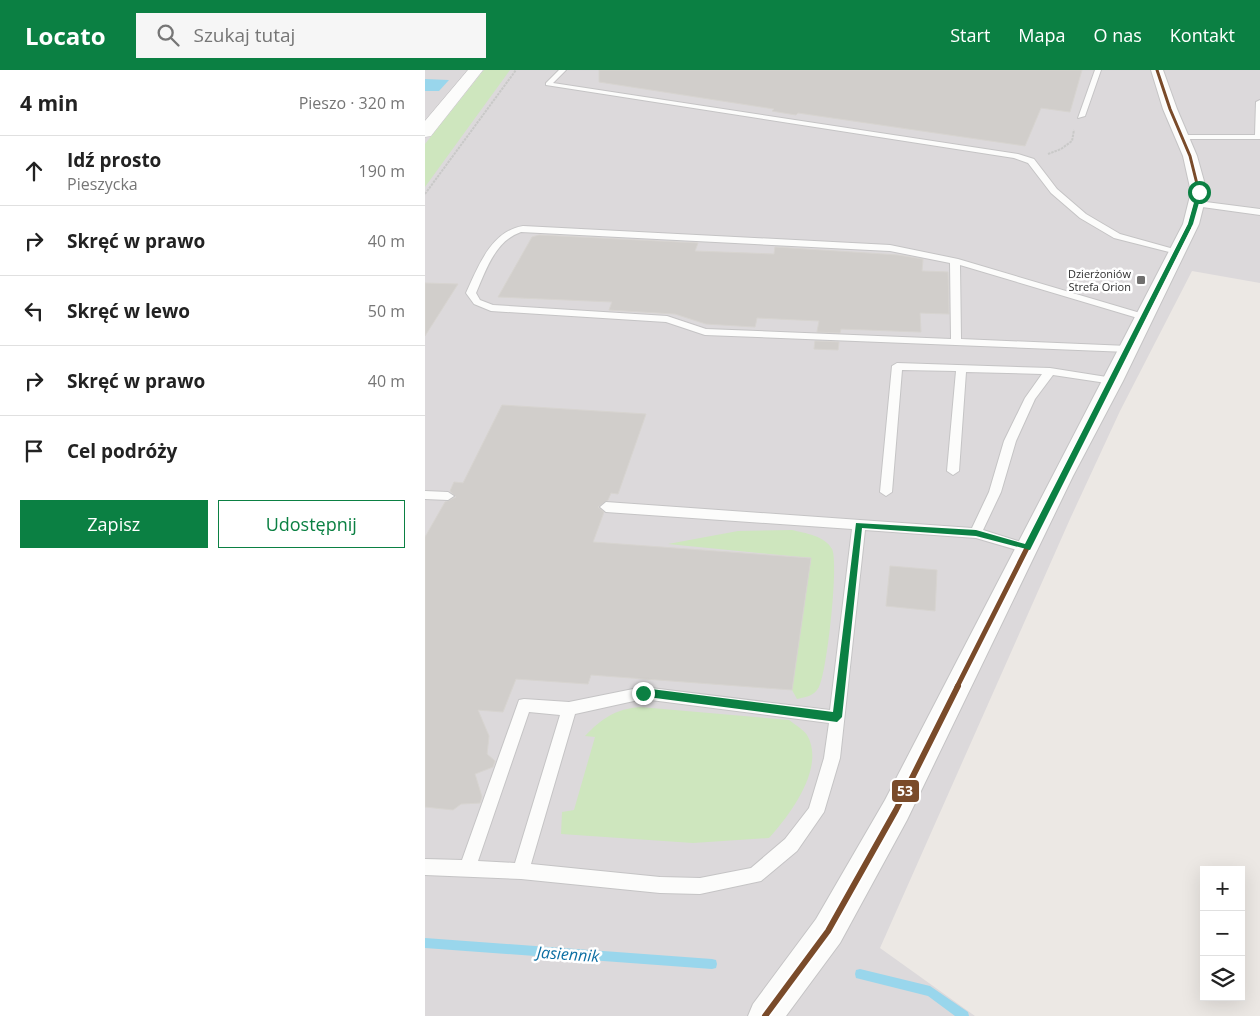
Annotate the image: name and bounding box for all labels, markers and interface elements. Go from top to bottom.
search box [136,13,486,58]
text: Locato [25,19,106,52]
icon: search [154,21,182,49]
text: Szukaj tutaj [194,22,295,48]
text: Start [950,23,990,47]
text: Mapa [1018,23,1066,47]
text: O nas [1094,23,1142,47]
text: Kontakt [1170,23,1235,47]
text: 4 min [20,89,78,117]
text: Pieszo · 320 m [299,92,405,114]
text: Idź prosto [67,147,161,173]
icon: ahead [20,157,48,185]
text: 190 m [359,160,405,182]
text: Pieszycka [67,173,138,195]
route start [1188,181,1211,204]
icon: right [20,227,48,255]
text: Skręć w prawo [67,228,205,254]
text: 40 m [368,230,405,252]
place label: Dzierżoniów Strefa Orion [1068,266,1131,294]
marker: Dzierżoniów Strefa Orion [1135,274,1147,286]
icon: left [20,297,48,325]
text: Skręć w lewo [67,298,190,324]
text: 50 m [368,300,405,322]
icon: right [20,367,48,395]
text: Skręć w prawo [67,368,205,394]
text: 40 m [368,370,405,392]
icon: arrive [20,437,48,465]
text: Cel podróży [67,438,177,464]
button: Zapisz [20,500,208,548]
button: Udostępnij [218,500,405,548]
route end [632,682,655,705]
line badge: 53 [891,779,920,803]
text: 53 [897,781,913,800]
map controls [1200,866,1245,1001]
button: + [1200,866,1245,911]
button: − [1200,911,1245,956]
water label: Jasiennik [533,941,601,967]
button: layers [1200,956,1245,1001]

